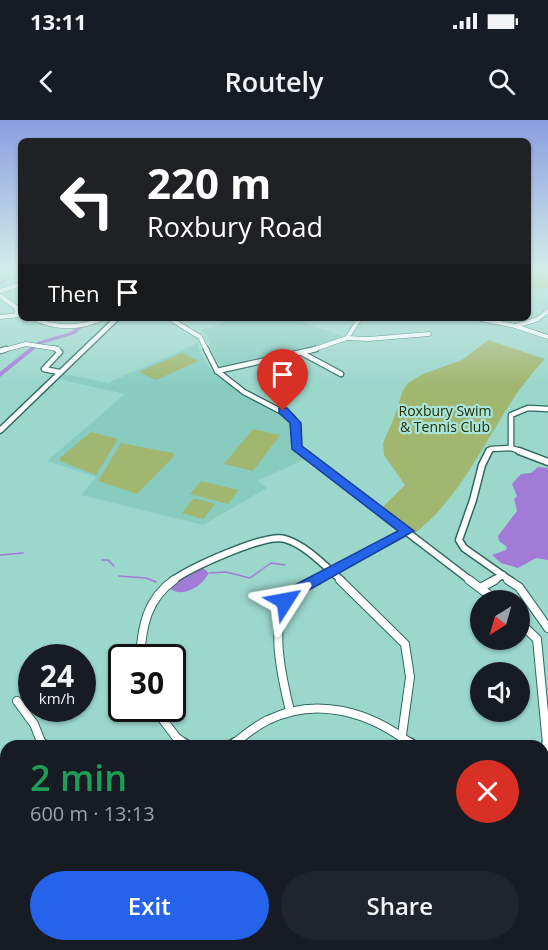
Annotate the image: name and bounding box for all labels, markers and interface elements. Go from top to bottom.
text: 13:11 [30,6,87,36]
text: Routely [224,63,324,100]
icon: back [30,65,63,98]
icon: search [485,65,518,98]
text: 220 m [147,154,271,211]
icon: left [48,162,126,240]
text: Roxbury Road [147,208,323,245]
icon: arrive [111,276,144,309]
text: Then [48,278,99,308]
pin [257,349,308,411]
icon: arrive [266,358,299,391]
park label: Roxbury Swim & Tennis Club [399,401,491,436]
position arrow [253,569,317,633]
north arrow [470,590,530,650]
map controls [470,590,530,722]
speed limit sign: 30 [108,644,186,722]
text: 24 [40,655,74,696]
button: sound [470,662,530,722]
text: km/h [39,688,75,708]
text: 2 min [30,753,127,802]
button: close [456,760,519,823]
text: 600 m · 13:13 [30,800,155,827]
button: Exit [30,871,269,940]
button: Share [281,871,519,940]

